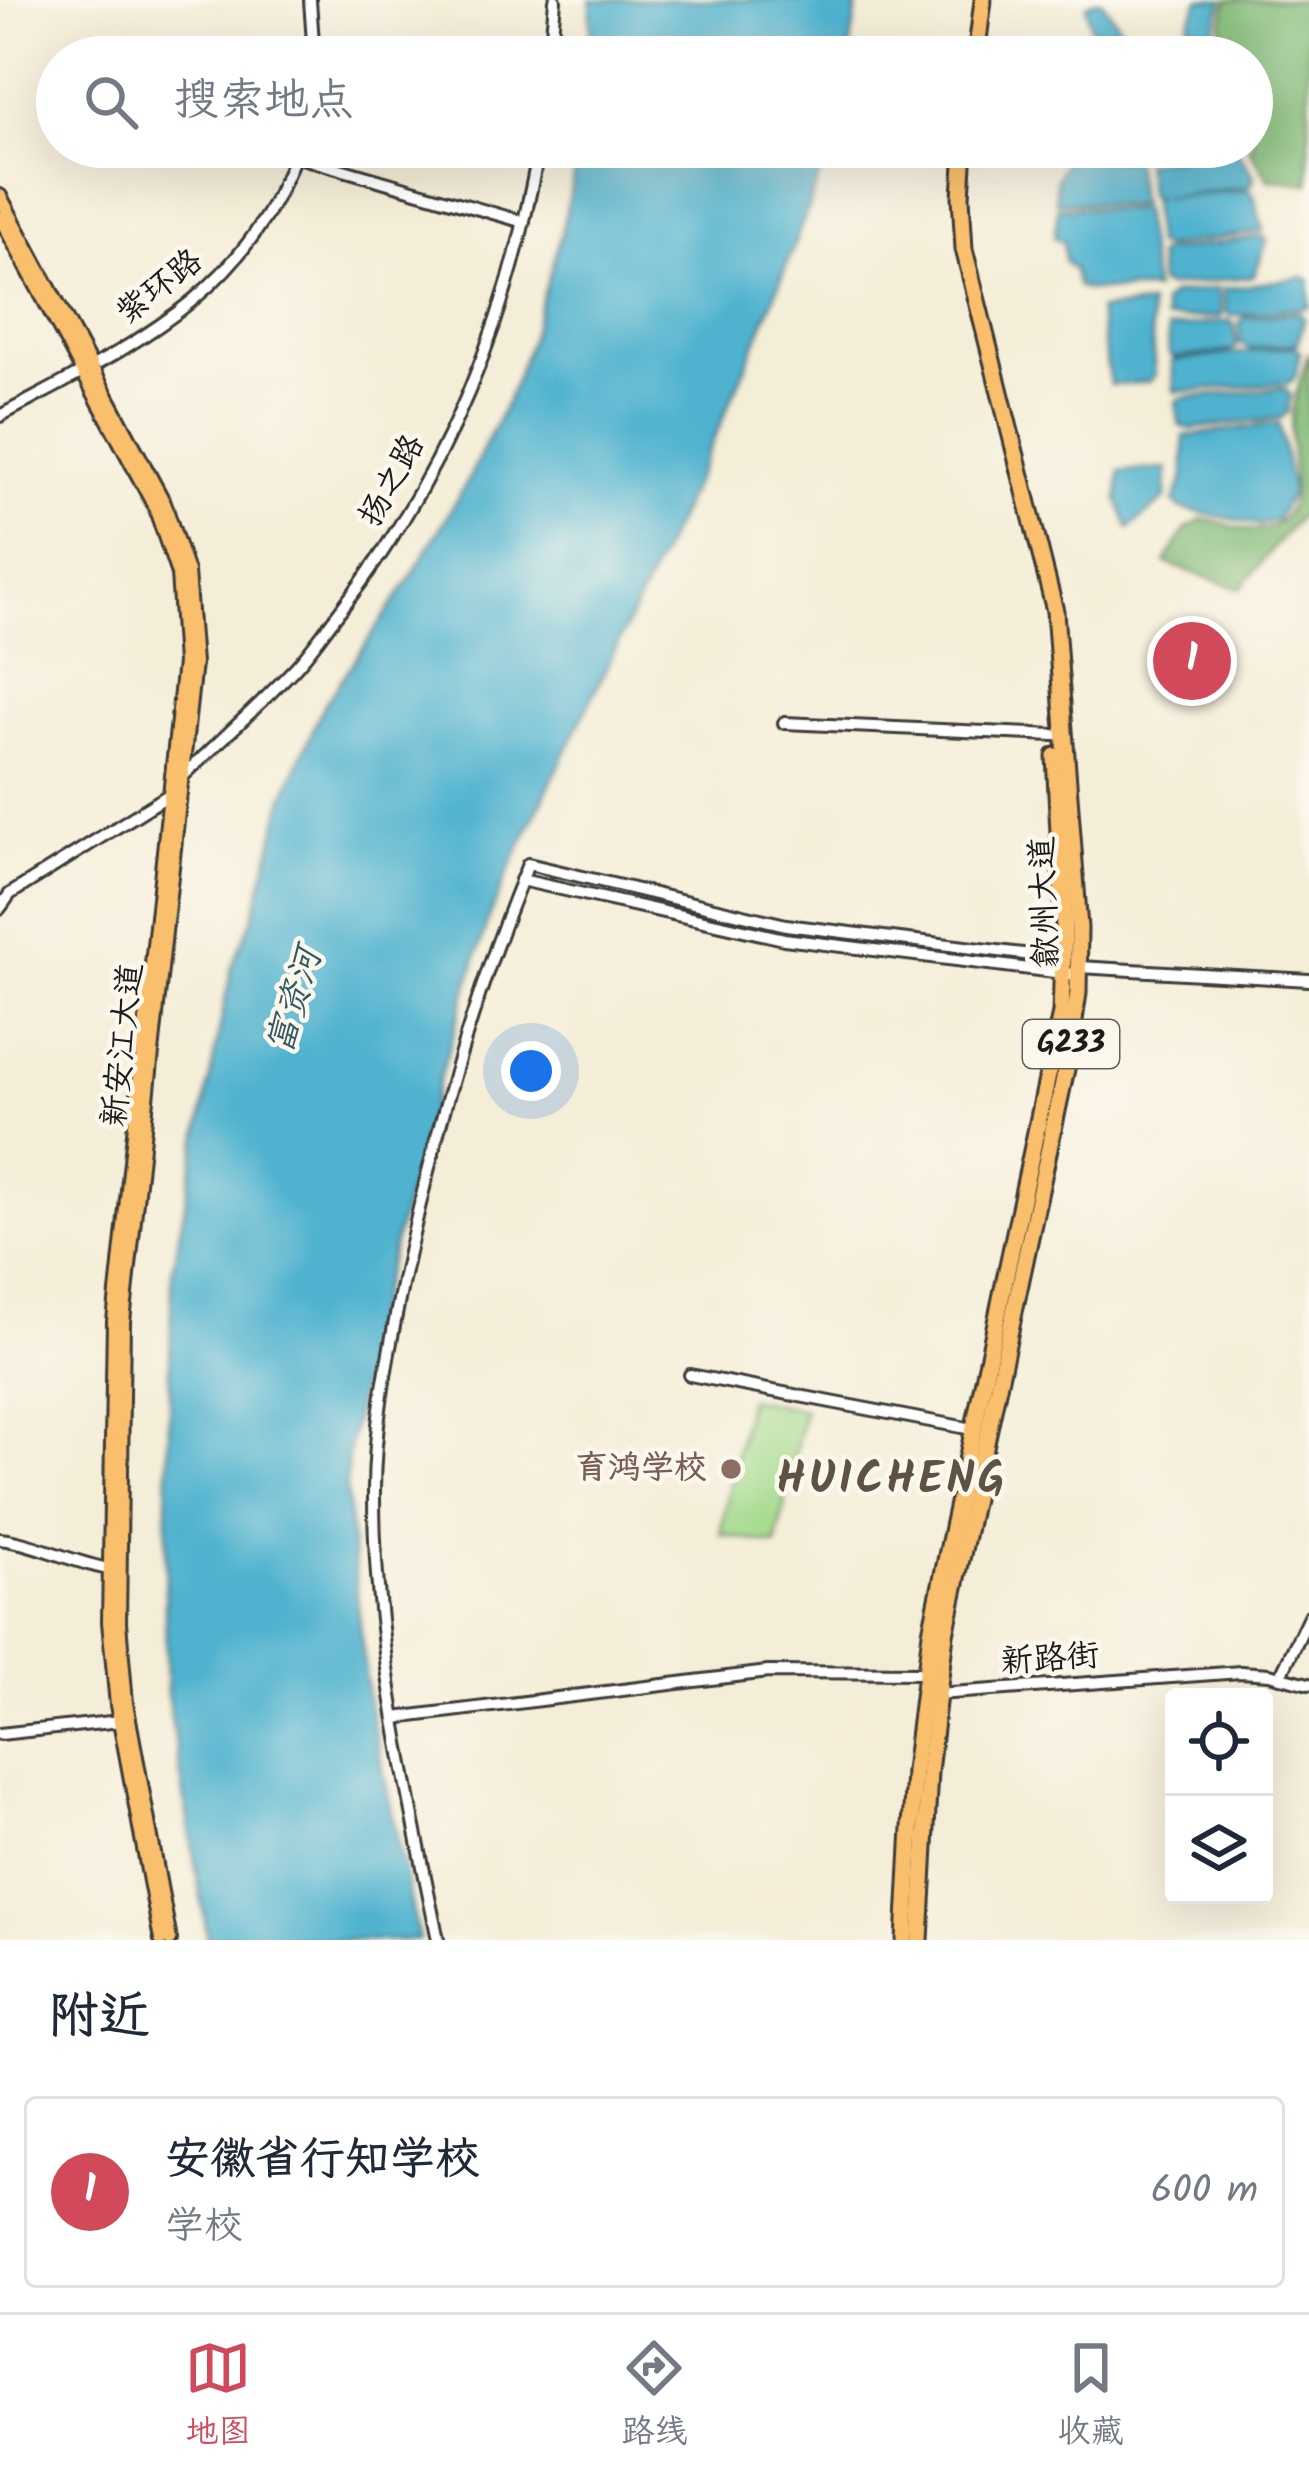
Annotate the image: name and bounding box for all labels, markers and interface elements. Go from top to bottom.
search box [36,36,1273,168]
text: 搜索地点 [174,66,354,138]
icon: search [78,69,144,135]
street label: 紫环路 [105,237,215,339]
street label: 扬之路 [346,425,440,537]
pin: 1 [1153,616,1231,706]
street label: 歙州大道 [1017,835,1075,969]
water label: 富资河 [253,936,341,1061]
street label: 新安江大道 [89,960,159,1130]
road number: G233 [1023,1020,1119,1068]
your location [501,1041,561,1101]
place label: 育鸿学校 [575,1443,707,1496]
district label: HUICHENG [776,1445,1008,1517]
marker: 育鸿学校 [718,1456,744,1482]
street label: 新路街 [999,1630,1101,1690]
map controls [1165,1688,1273,1904]
button: locate [1165,1688,1273,1796]
button: layers [1165,1796,1273,1904]
text: 附近 [48,1978,150,2059]
text: 安徽省行知学校 [165,2125,480,2197]
text: 1 [84,2161,96,2223]
text: 600 m [1151,2161,1258,2223]
text: 学校 [165,2197,243,2259]
tab: 地图 [185,2335,251,2460]
tab: 路线 [621,2335,687,2460]
tab: 收藏 [1058,2335,1124,2460]

